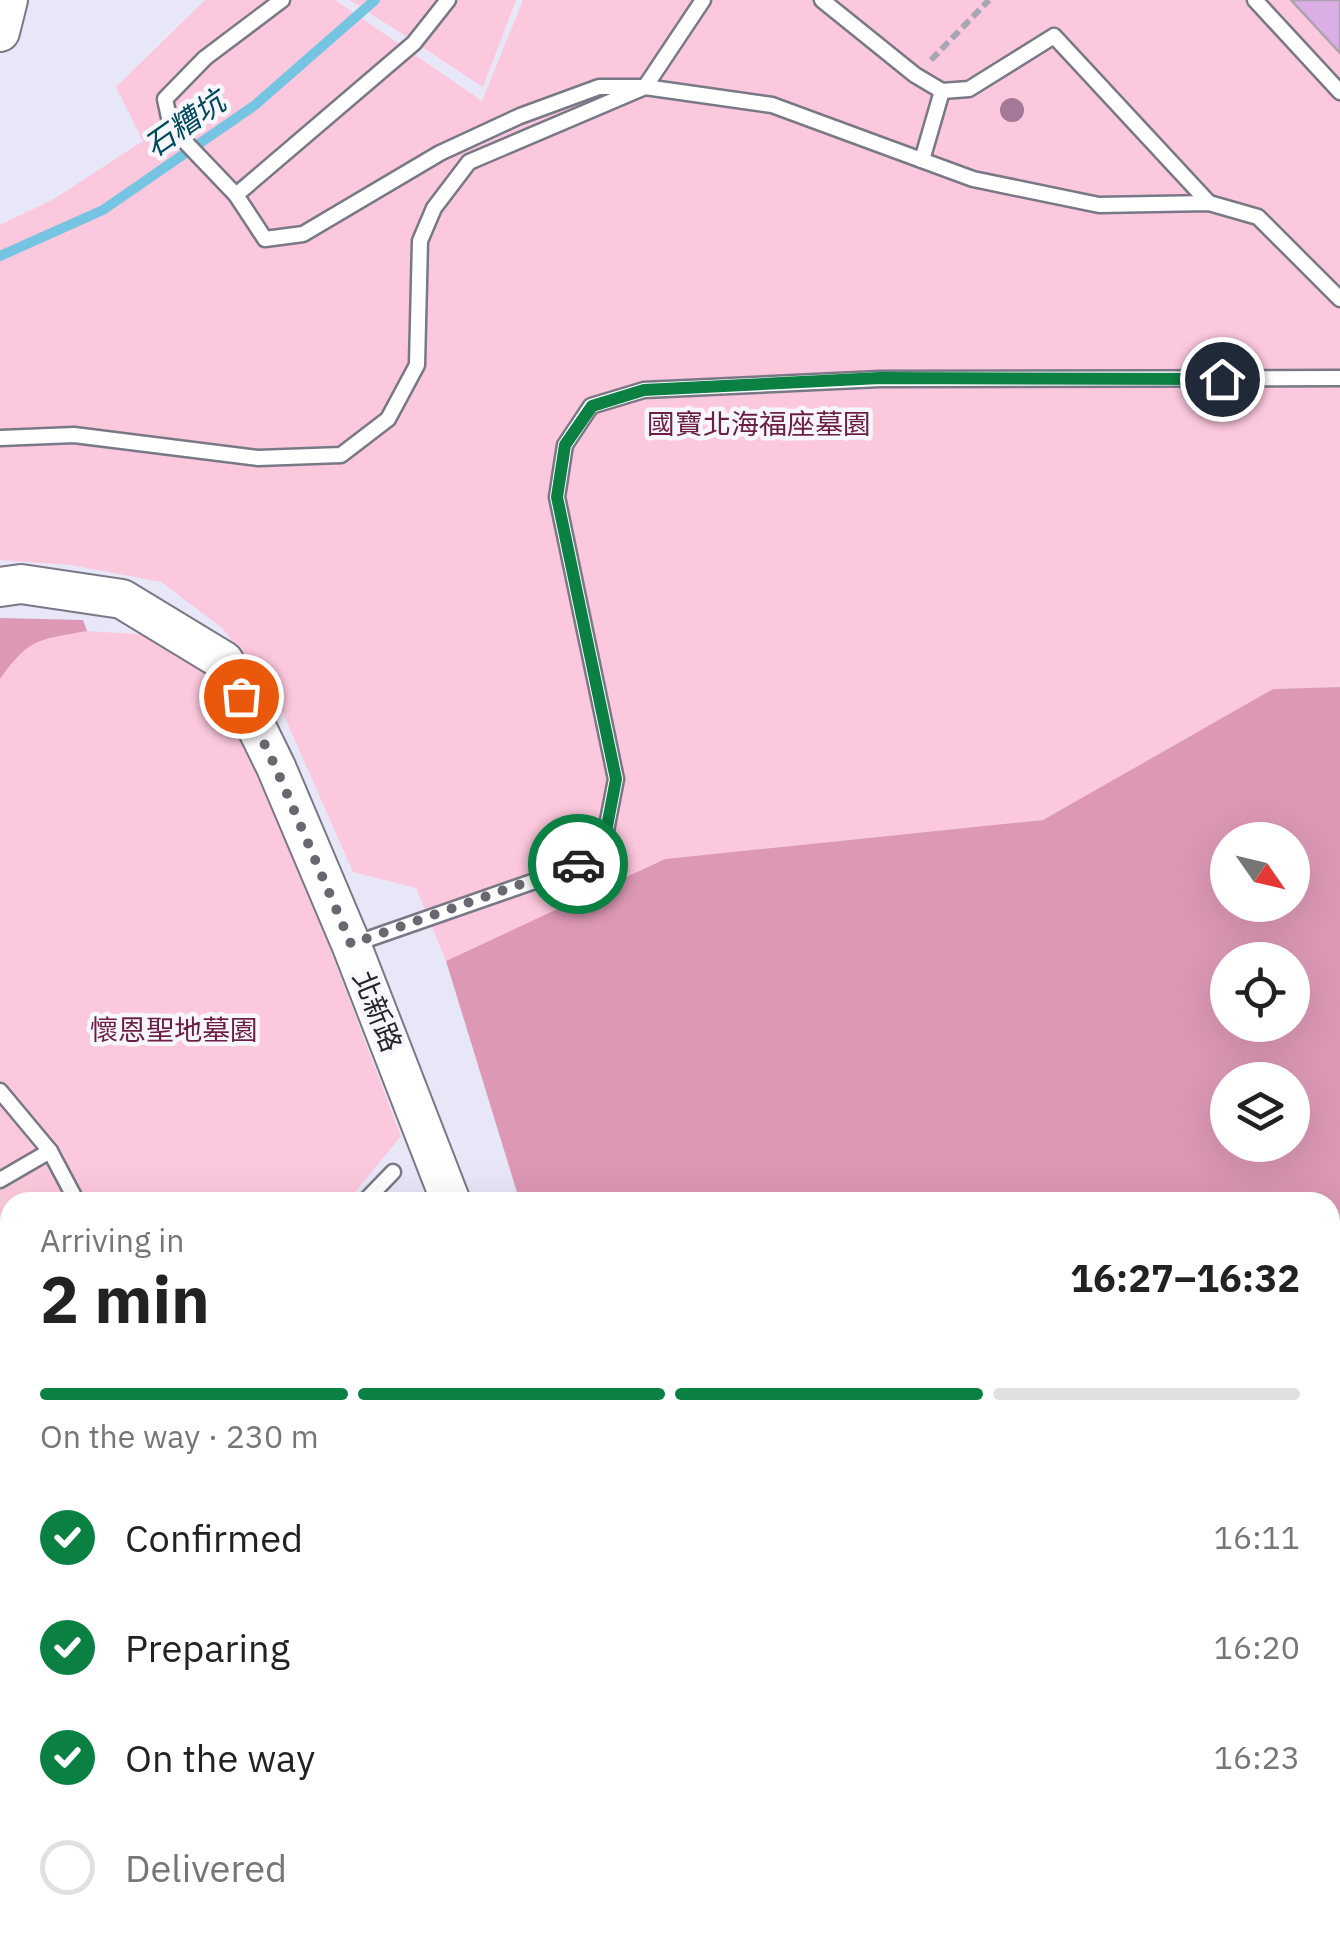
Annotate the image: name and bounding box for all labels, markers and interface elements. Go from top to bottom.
water label: 石糟坑 [136,79,235,165]
pin [1180,337,1265,422]
icon: home [1195,352,1250,407]
park label: 國寶北海福座墓園 [647,405,871,442]
pin [199,654,284,739]
icon: bag [214,669,269,724]
courier [528,814,628,914]
north arrow [1210,822,1310,922]
map controls [1210,822,1310,1162]
icon: car [551,837,606,892]
button: locate [1210,942,1310,1042]
street label: 北新路 [345,965,411,1057]
park label: 懷恩聖地墓園 [90,1011,258,1048]
button: layers [1210,1062,1310,1162]
text: Arriving in [40,1219,185,1261]
text: 16:27–16:32 [1070,1253,1300,1302]
text: 2 min [40,1256,210,1341]
text: On the way · 230 m [40,1415,319,1457]
icon: check [40,1510,95,1565]
text: Confirmed [125,1513,303,1562]
text: 16:11 [1214,1516,1300,1558]
icon: check [40,1620,95,1675]
text: Preparing [125,1623,290,1672]
text: 16:20 [1214,1626,1300,1668]
icon: check [40,1730,95,1785]
text: On the way [125,1733,315,1782]
text: 16:23 [1214,1736,1300,1778]
text: Delivered [125,1843,287,1892]

